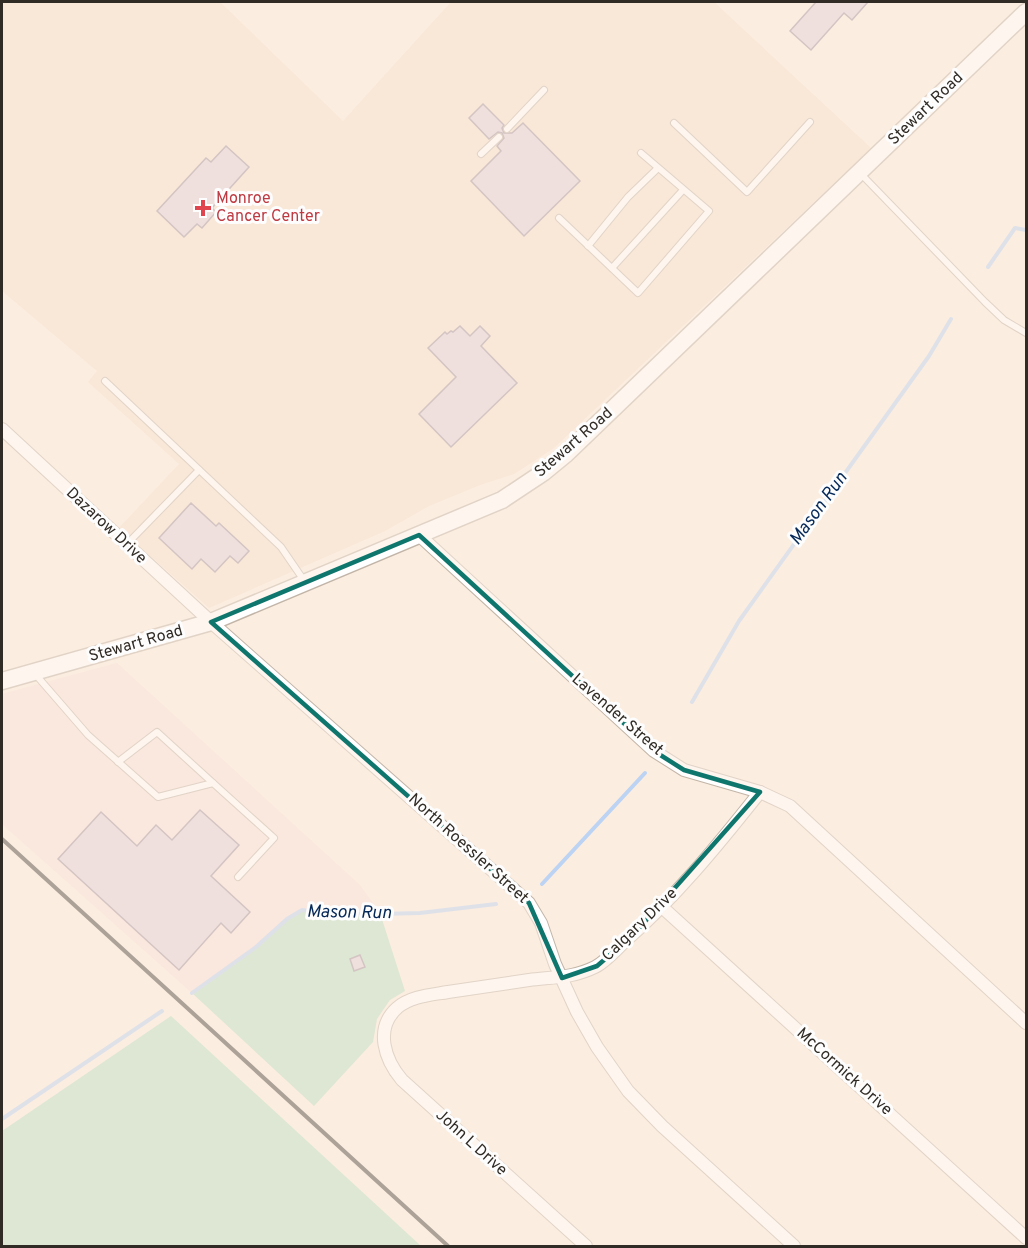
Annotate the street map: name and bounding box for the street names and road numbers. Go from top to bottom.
street label: Stewart Road [884,68,968,150]
street label: Stewart Road [531,404,617,482]
street label: Dazarow Drive [61,483,151,569]
street label: Stewart Road [87,621,185,667]
street label: Lavender Street [567,670,667,760]
street label: North Roessler Street [404,790,532,908]
street label: Calgary Drive [598,884,682,966]
street label: McCormick Drive [792,1024,896,1120]
street label: John L Drive [431,1105,511,1181]

